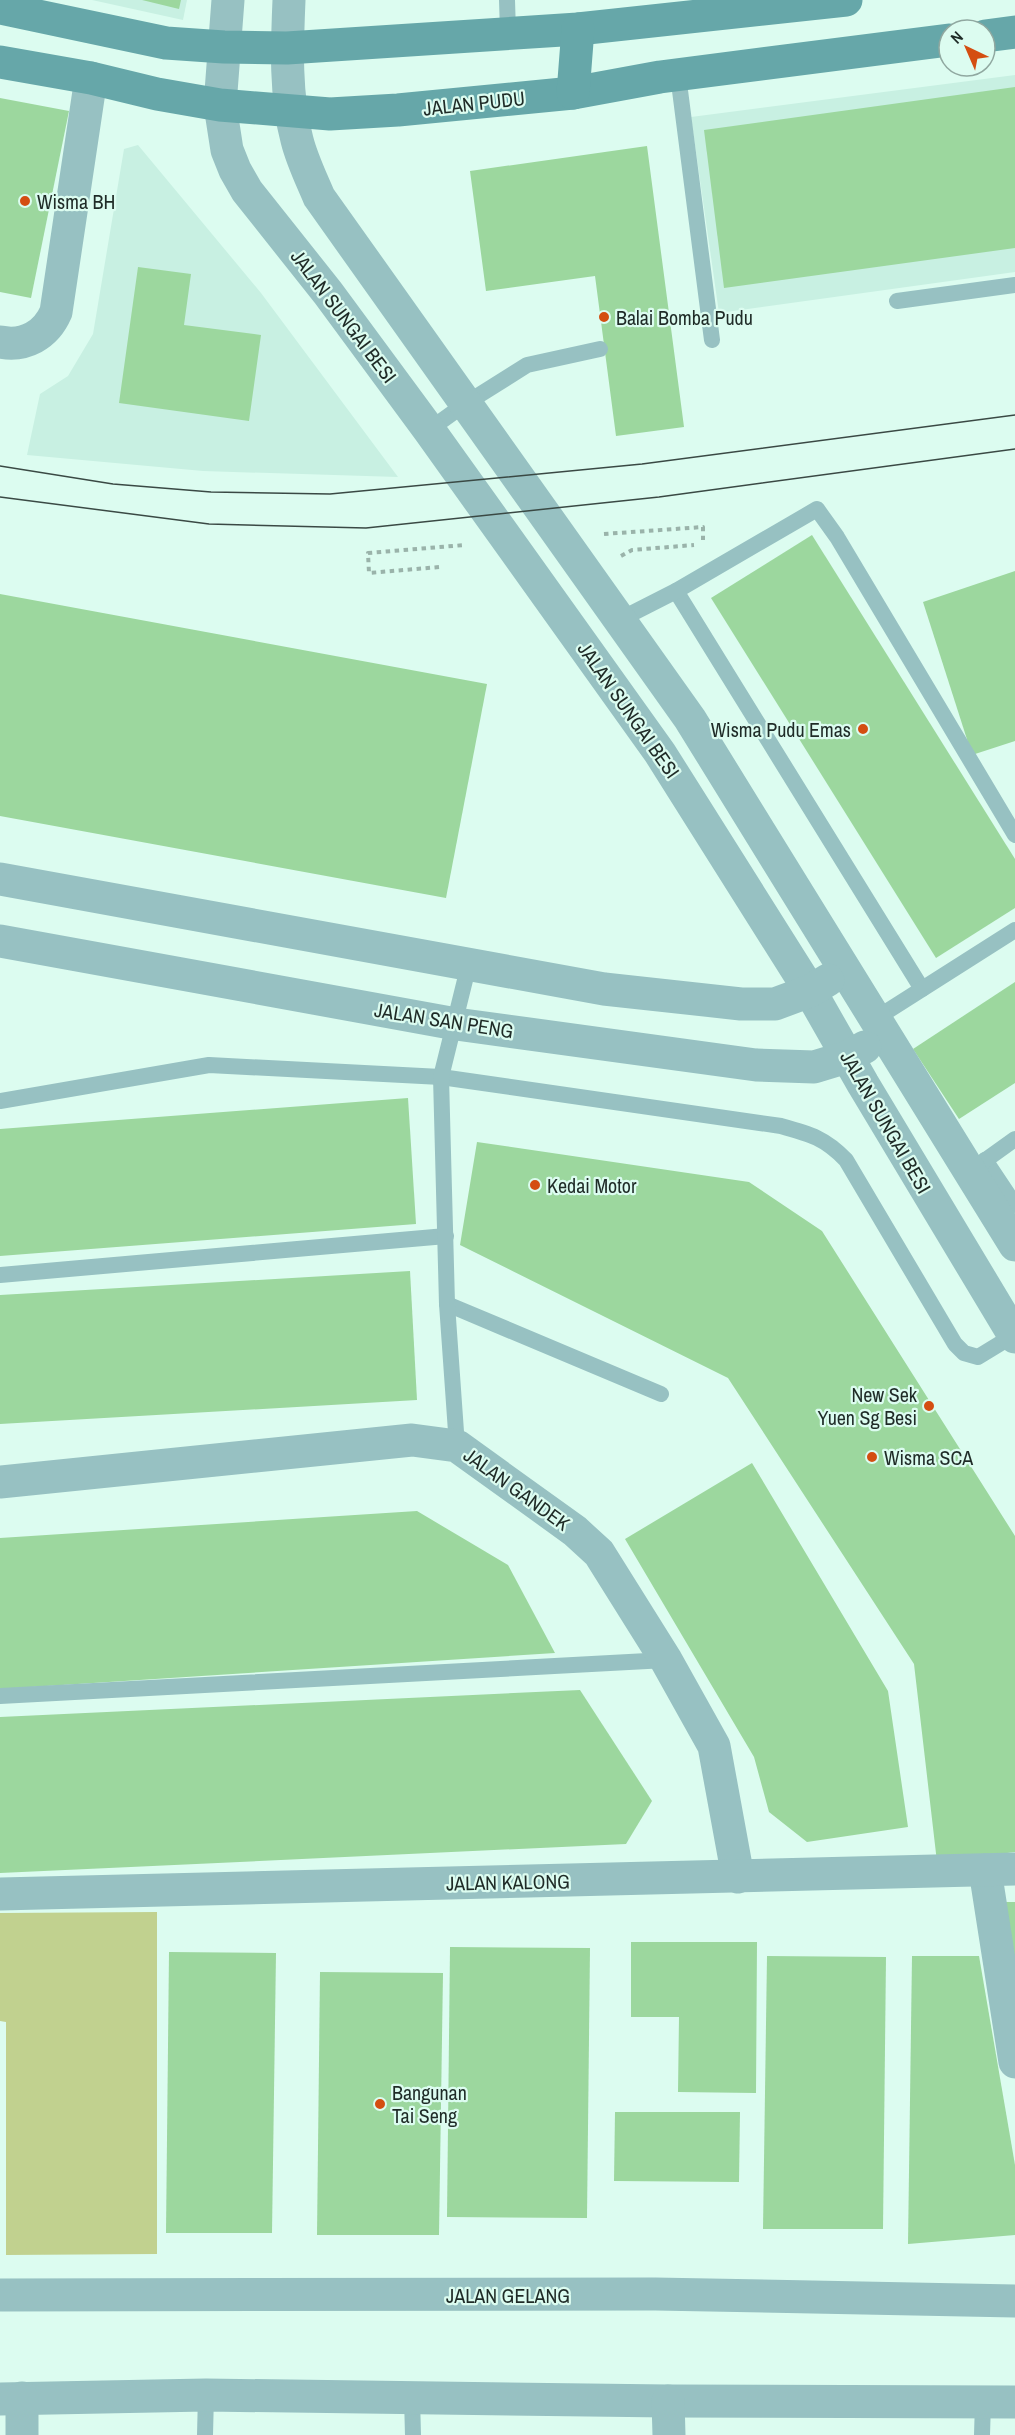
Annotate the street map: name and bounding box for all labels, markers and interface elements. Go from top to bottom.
north arrow [937,18,997,78]
text: N [946,26,968,48]
street label: JALAN PUDU [422,84,526,122]
place label: Wisma BH [37,188,115,215]
marker: Wisma BH [18,194,32,208]
street label: JALAN SUNGAI BESI [285,244,403,388]
place label: Balai Bomba Pudu [616,304,753,331]
marker: Balai Bomba Pudu [597,310,611,324]
street label: JALAN SUNGAI BESI [572,637,686,783]
place label: Wisma Pudu Emas [711,716,851,743]
marker: Wisma Pudu Emas [856,722,870,736]
street label: JALAN SAN PENG [373,996,515,1044]
street label: JALAN SUNGAI BESI [834,1046,938,1198]
place label: Kedai Motor [547,1172,637,1199]
marker: Kedai Motor [528,1178,542,1192]
place label: New Sek Yuen Sg Besi [818,1381,918,1431]
marker: New Sek Yuen Sg Besi [922,1399,936,1413]
street label: JALAN GANDEK [459,1441,575,1537]
place label: Wisma SCA [884,1444,973,1471]
marker: Wisma SCA [865,1450,879,1464]
street label: JALAN KALONG [446,1867,570,1897]
place label: Bangunan Tai Seng [392,2079,467,2129]
marker: Bangunan Tai Seng [373,2097,387,2111]
street label: JALAN GELANG [446,2282,570,2309]

